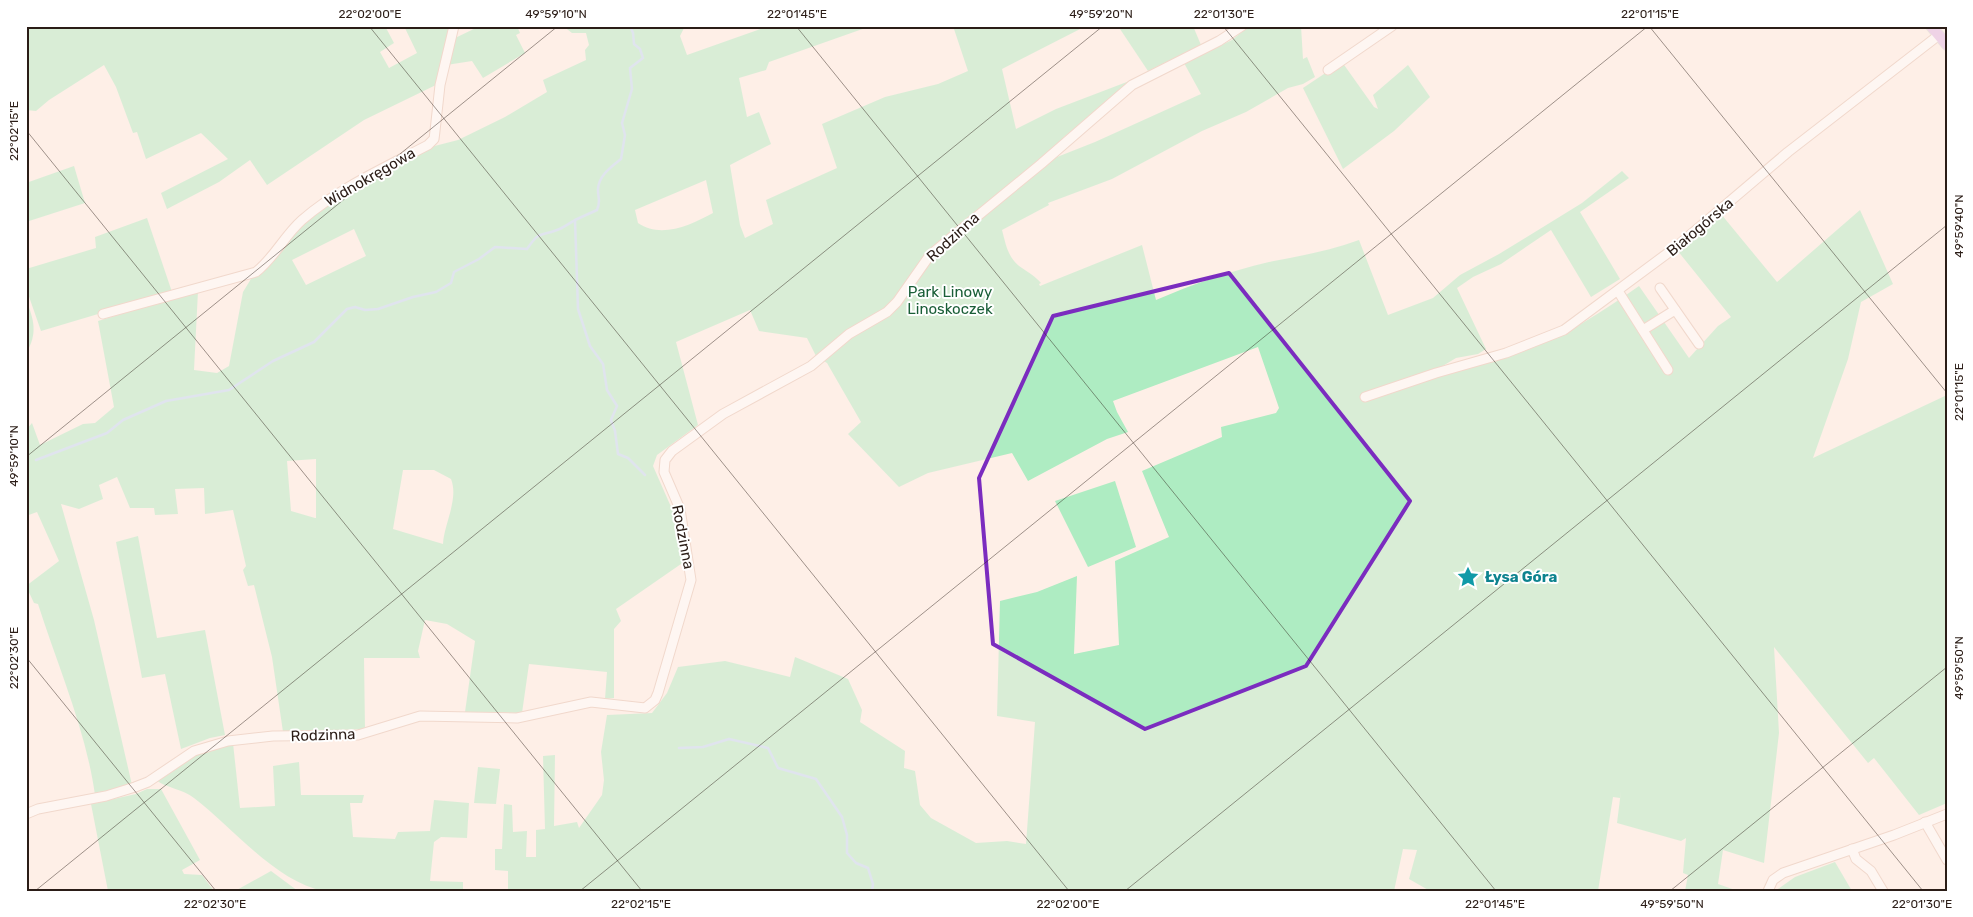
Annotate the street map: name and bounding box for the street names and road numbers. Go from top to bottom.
street label: Widnokręgowa [322,144,418,210]
street label: Białogórska [1663,194,1737,260]
street label: Rodzinna [923,209,983,265]
street label: Rodzinna [668,503,698,571]
street label: Rodzinna [290,725,356,745]

